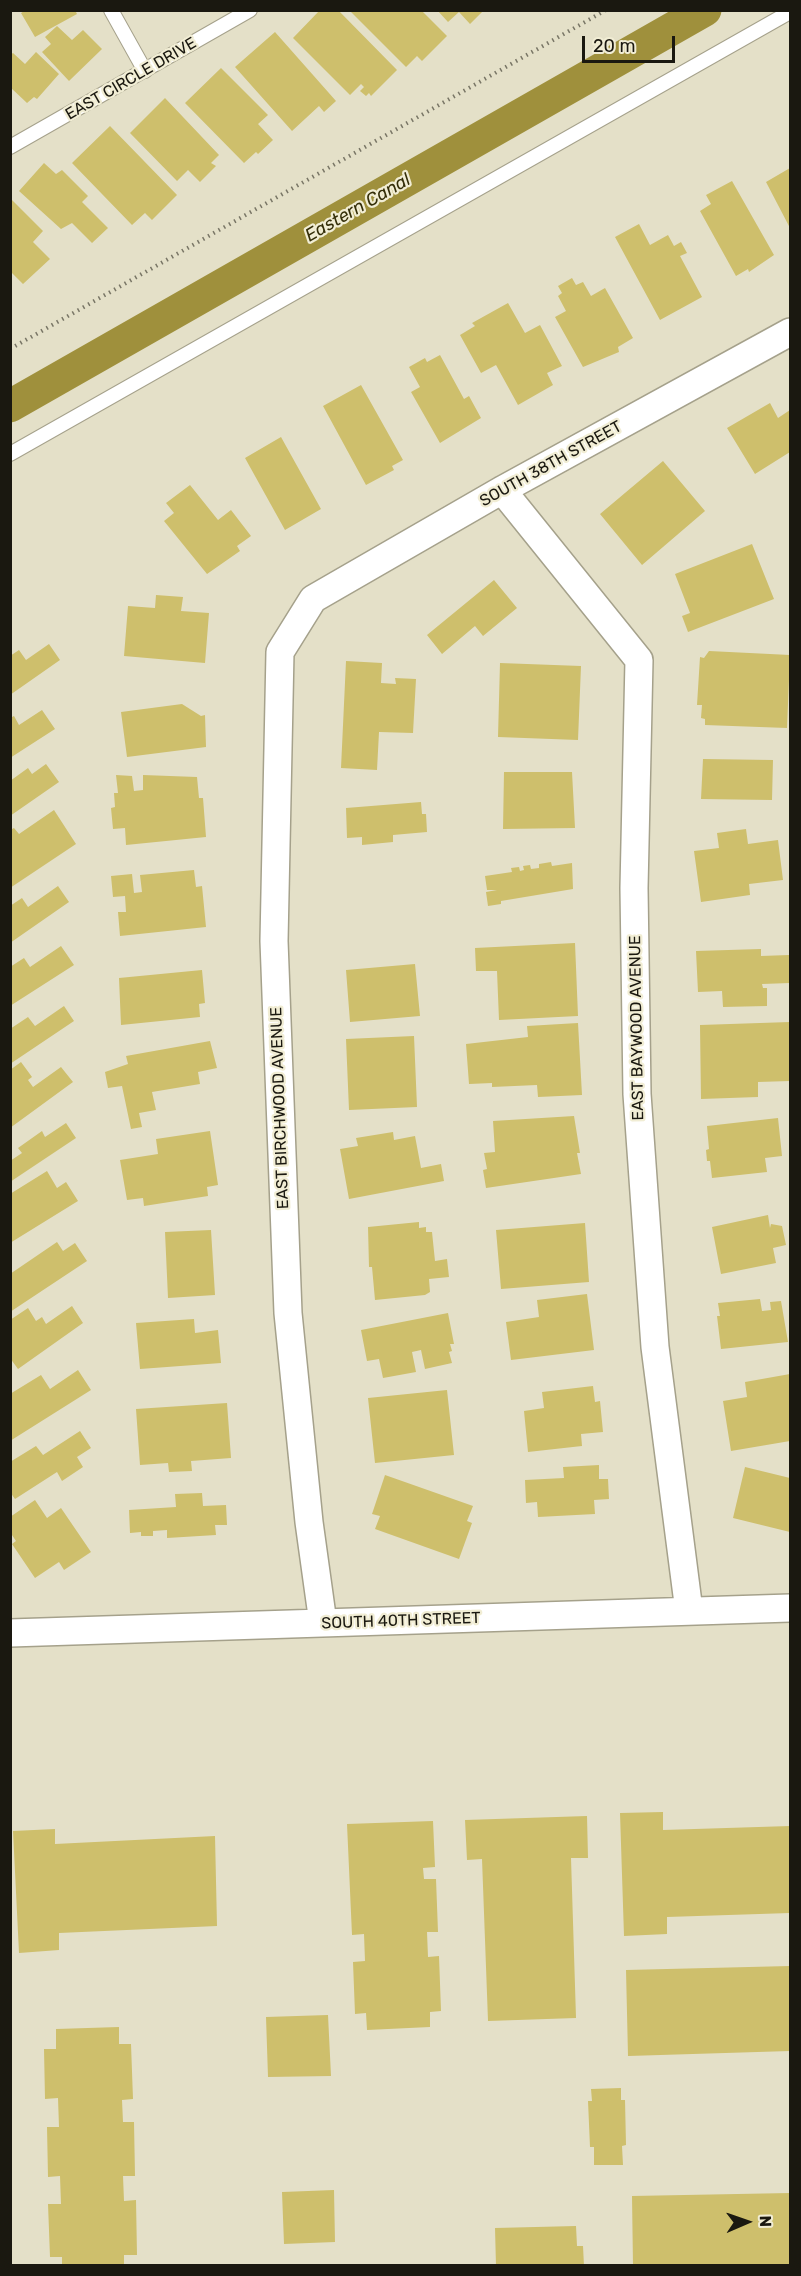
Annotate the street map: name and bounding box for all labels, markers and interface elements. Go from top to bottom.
scale bar [585,24,678,62]
street label: EAST CIRCLE DRIVE [62,34,200,124]
text: 20 m [593,35,635,57]
water label: Eastern Canal [301,169,415,247]
street label: SOUTH 38TH STREET [477,417,625,511]
street label: EAST BAYWOOD AVENUE [626,935,648,1121]
street label: EAST BIRCHWOOD AVENUE [267,1007,293,1209]
street label: SOUTH 40TH STREET [321,1609,481,1633]
north arrow [717,2192,777,2252]
text: N [756,2215,775,2227]

